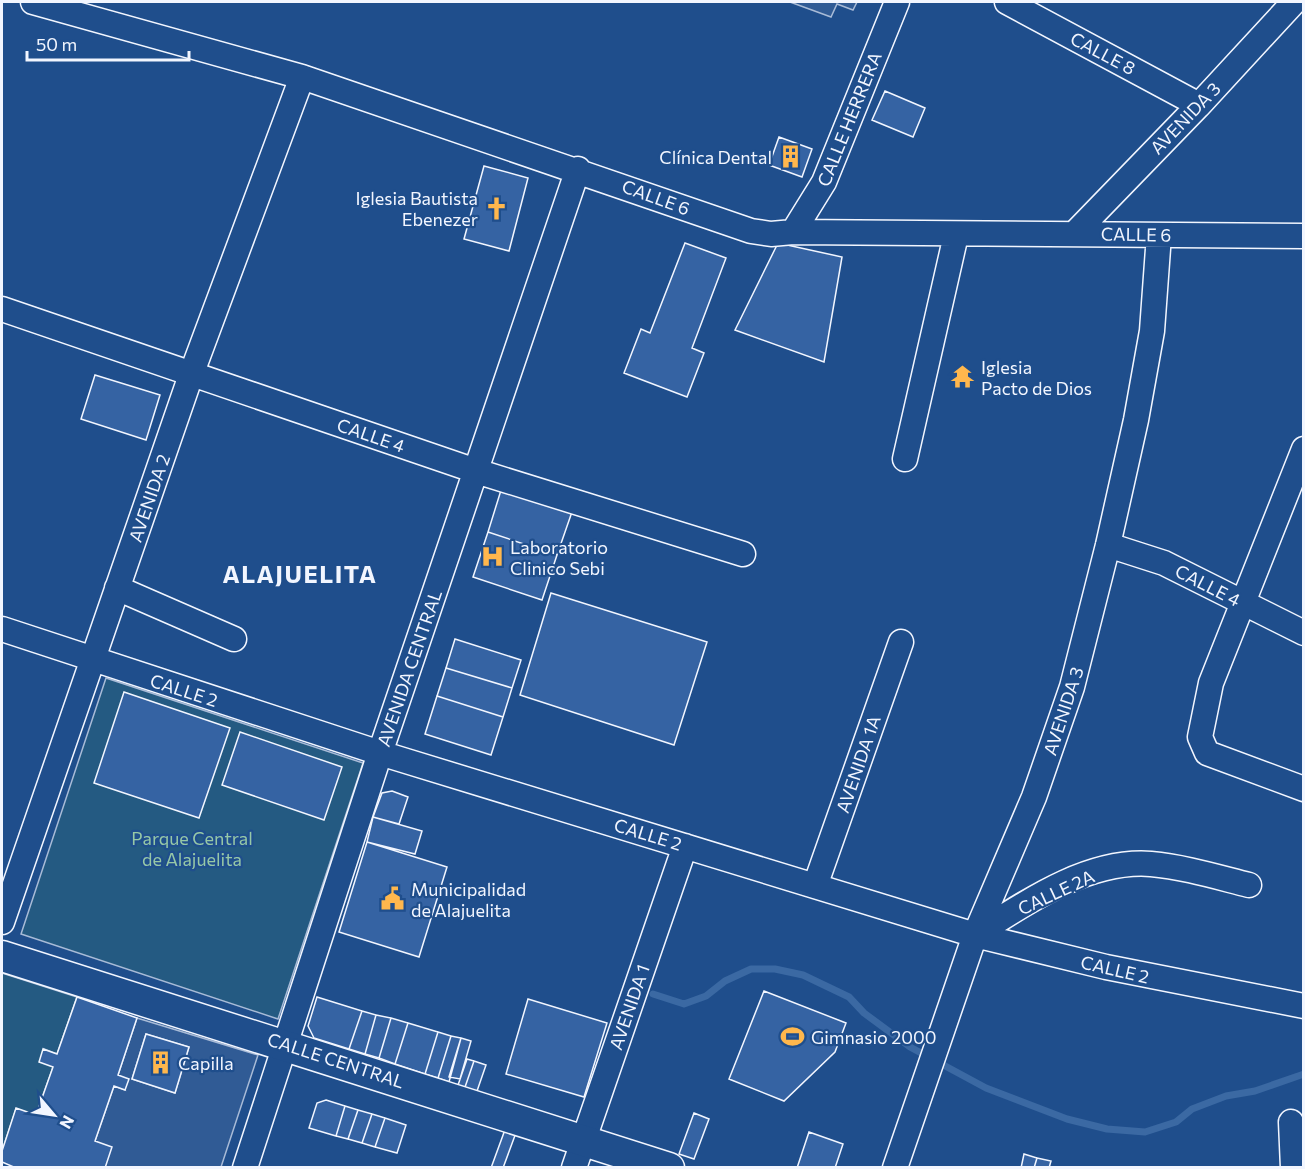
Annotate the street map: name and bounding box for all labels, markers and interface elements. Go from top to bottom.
scale bar [27,24,189,62]
street label: CALLE 8 [1067,27,1139,79]
text: 50 m [36,33,77,55]
street label: CALLE HERRERA [812,49,886,189]
street label: AVENIDA 3 [1145,77,1225,159]
building icon: Clínica Dental [777,144,803,170]
place label: Clínica Dental [659,146,772,168]
street label: CALLE 6 [619,175,693,219]
place label: Iglesia Bautista Ebenezer [355,187,478,230]
church icon: Iglesia Bautista Ebenezer [483,195,509,221]
street label: CALLE 6 [1101,222,1171,246]
place label: Iglesia Pacto de Dios [981,356,1092,399]
temple icon: Iglesia Pacto de Dios [950,364,976,390]
street label: CALLE 4 [334,413,408,457]
street label: AVENIDA 2 [124,451,174,545]
place label: Laboratorio Clinico Sebi [510,536,608,579]
hospital icon: Laboratorio Clinico Sebi [479,544,505,570]
district label: ALAJUELITA [222,559,378,588]
street label: CALLE 4 [1172,559,1244,611]
street label: AVENIDA CENTRAL [372,587,446,749]
street label: AVENIDA 3 [1038,664,1088,758]
street label: CALLE 2 [148,669,220,711]
street label: AVENIDA 1A [831,712,885,816]
street label: CALLE 2 [612,813,684,855]
park label: Parque Central de Alajuelita [131,827,253,870]
street label: CALLE 2A [1014,865,1098,919]
place label: Municipalidad de Alajuelita [411,878,526,921]
public building icon: Municipalidad de Alajuelita [380,886,406,912]
street label: CALLE 2 [1079,950,1151,988]
street label: AVENIDA 1 [604,961,654,1053]
sports icon: Gimnasio 2000 [780,1024,806,1050]
place label: Gimnasio 2000 [811,1026,936,1048]
street label: CALLE CENTRAL [265,1028,407,1092]
building icon: Capilla [147,1050,173,1076]
place label: Capilla [178,1052,234,1074]
north arrow [24,1085,84,1145]
text: N [56,1113,79,1132]

